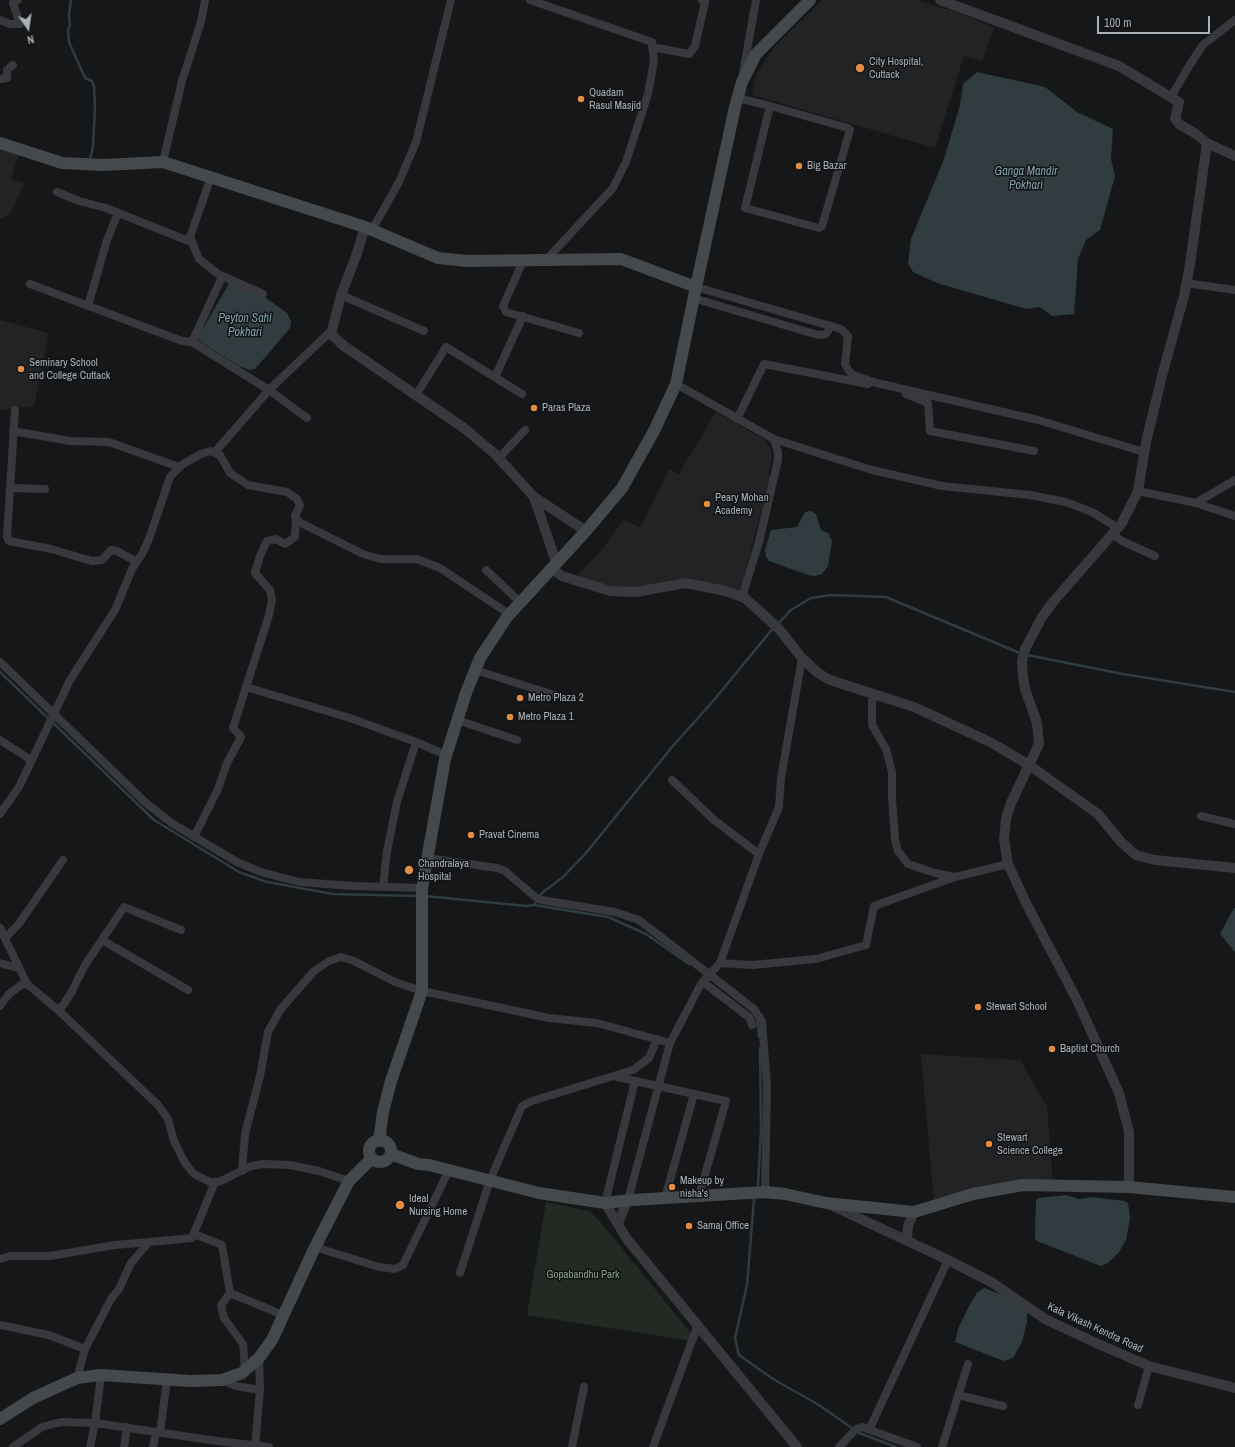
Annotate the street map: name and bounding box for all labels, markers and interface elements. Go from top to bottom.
north arrow [8,8,48,48]
scale bar [1099,8,1212,34]
text: 100 m [1104,15,1131,31]
text: N [26,32,35,47]
place label: City Hospital, Cuttack [869,55,923,81]
marker: City Hospital, Cuttack [854,62,866,74]
place label: Quadam Rasul Masjid [589,86,641,112]
marker: Quadam Rasul Masjid [576,94,586,104]
place label: Big Bazar [807,159,847,173]
marker: Big Bazar [794,161,804,171]
water label: Ganga Mandir Pokhari [995,165,1057,193]
water label: Peyton Sahi Pokhari [218,312,272,340]
place label: Seminary School and College Cuttack [29,356,110,382]
marker: Seminary School and College Cuttack [16,364,26,374]
place label: Paras Plaza [542,401,591,415]
marker: Paras Plaza [529,403,539,413]
place label: Peary Mohan Academy [715,491,769,517]
marker: Peary Mohan Academy [702,499,712,509]
place label: Metro Plaza 2 [528,691,584,705]
marker: Metro Plaza 2 [515,693,525,703]
place label: Metro Plaza 1 [518,710,574,724]
marker: Metro Plaza 1 [505,712,515,722]
place label: Pravat Cinema [479,828,539,842]
marker: Pravat Cinema [466,830,476,840]
place label: Chandralaya Hospital [418,857,469,883]
marker: Chandralaya Hospital [403,864,415,876]
place label: Stewart School [986,1000,1047,1014]
marker: Stewart School [973,1002,983,1012]
place label: Baptist Church [1060,1042,1120,1056]
marker: Baptist Church [1047,1044,1057,1054]
place label: Stewart Science College [997,1131,1063,1157]
marker: Stewart Science College [984,1139,994,1149]
place label: Makeup by nisha's [680,1174,724,1200]
marker: Makeup by nisha's [667,1182,677,1192]
place label: Ideal Nursing Home [409,1192,467,1218]
marker: Ideal Nursing Home [394,1199,406,1211]
place label: Samaj Office [697,1219,749,1233]
marker: Samaj Office [684,1221,694,1231]
park label: Gopabandhu Park [546,1268,620,1282]
street label: Kala Vikash Kendra Road [1045,1300,1145,1356]

